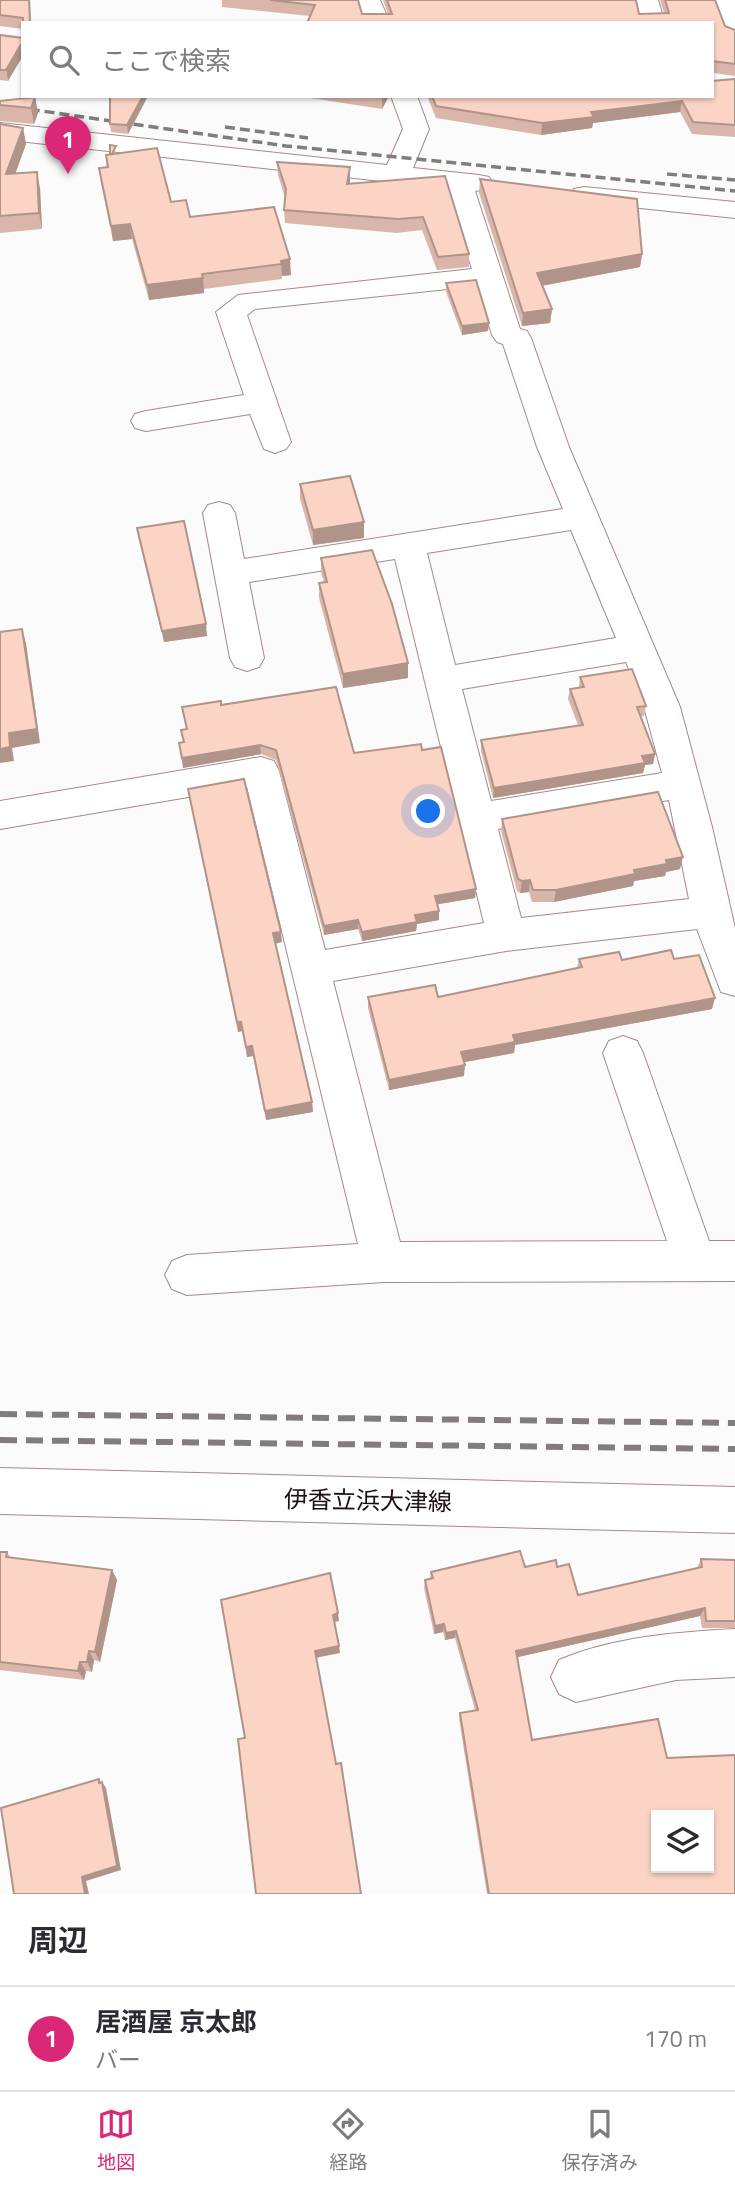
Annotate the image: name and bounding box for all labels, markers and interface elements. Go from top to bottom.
search box [21,21,714,98]
icon: search [45,41,83,79]
text: ここで検索 [101,41,231,80]
pin: 1 [45,116,91,174]
your location [411,794,445,828]
street label: 伊香立浜大津線 [284,1481,452,1519]
map controls [651,1810,714,1873]
button: layers [651,1810,714,1873]
text: 周辺 [28,1917,88,1963]
text: 居酒屋 京太郎 [95,2002,257,2041]
text: 1 [45,2021,57,2056]
text: 170 m [644,2021,707,2056]
text: バー [95,2042,141,2077]
tab: 地図 [97,2105,135,2176]
tab: 経路 [329,2105,368,2176]
tab: 保存済み [562,2105,638,2176]

